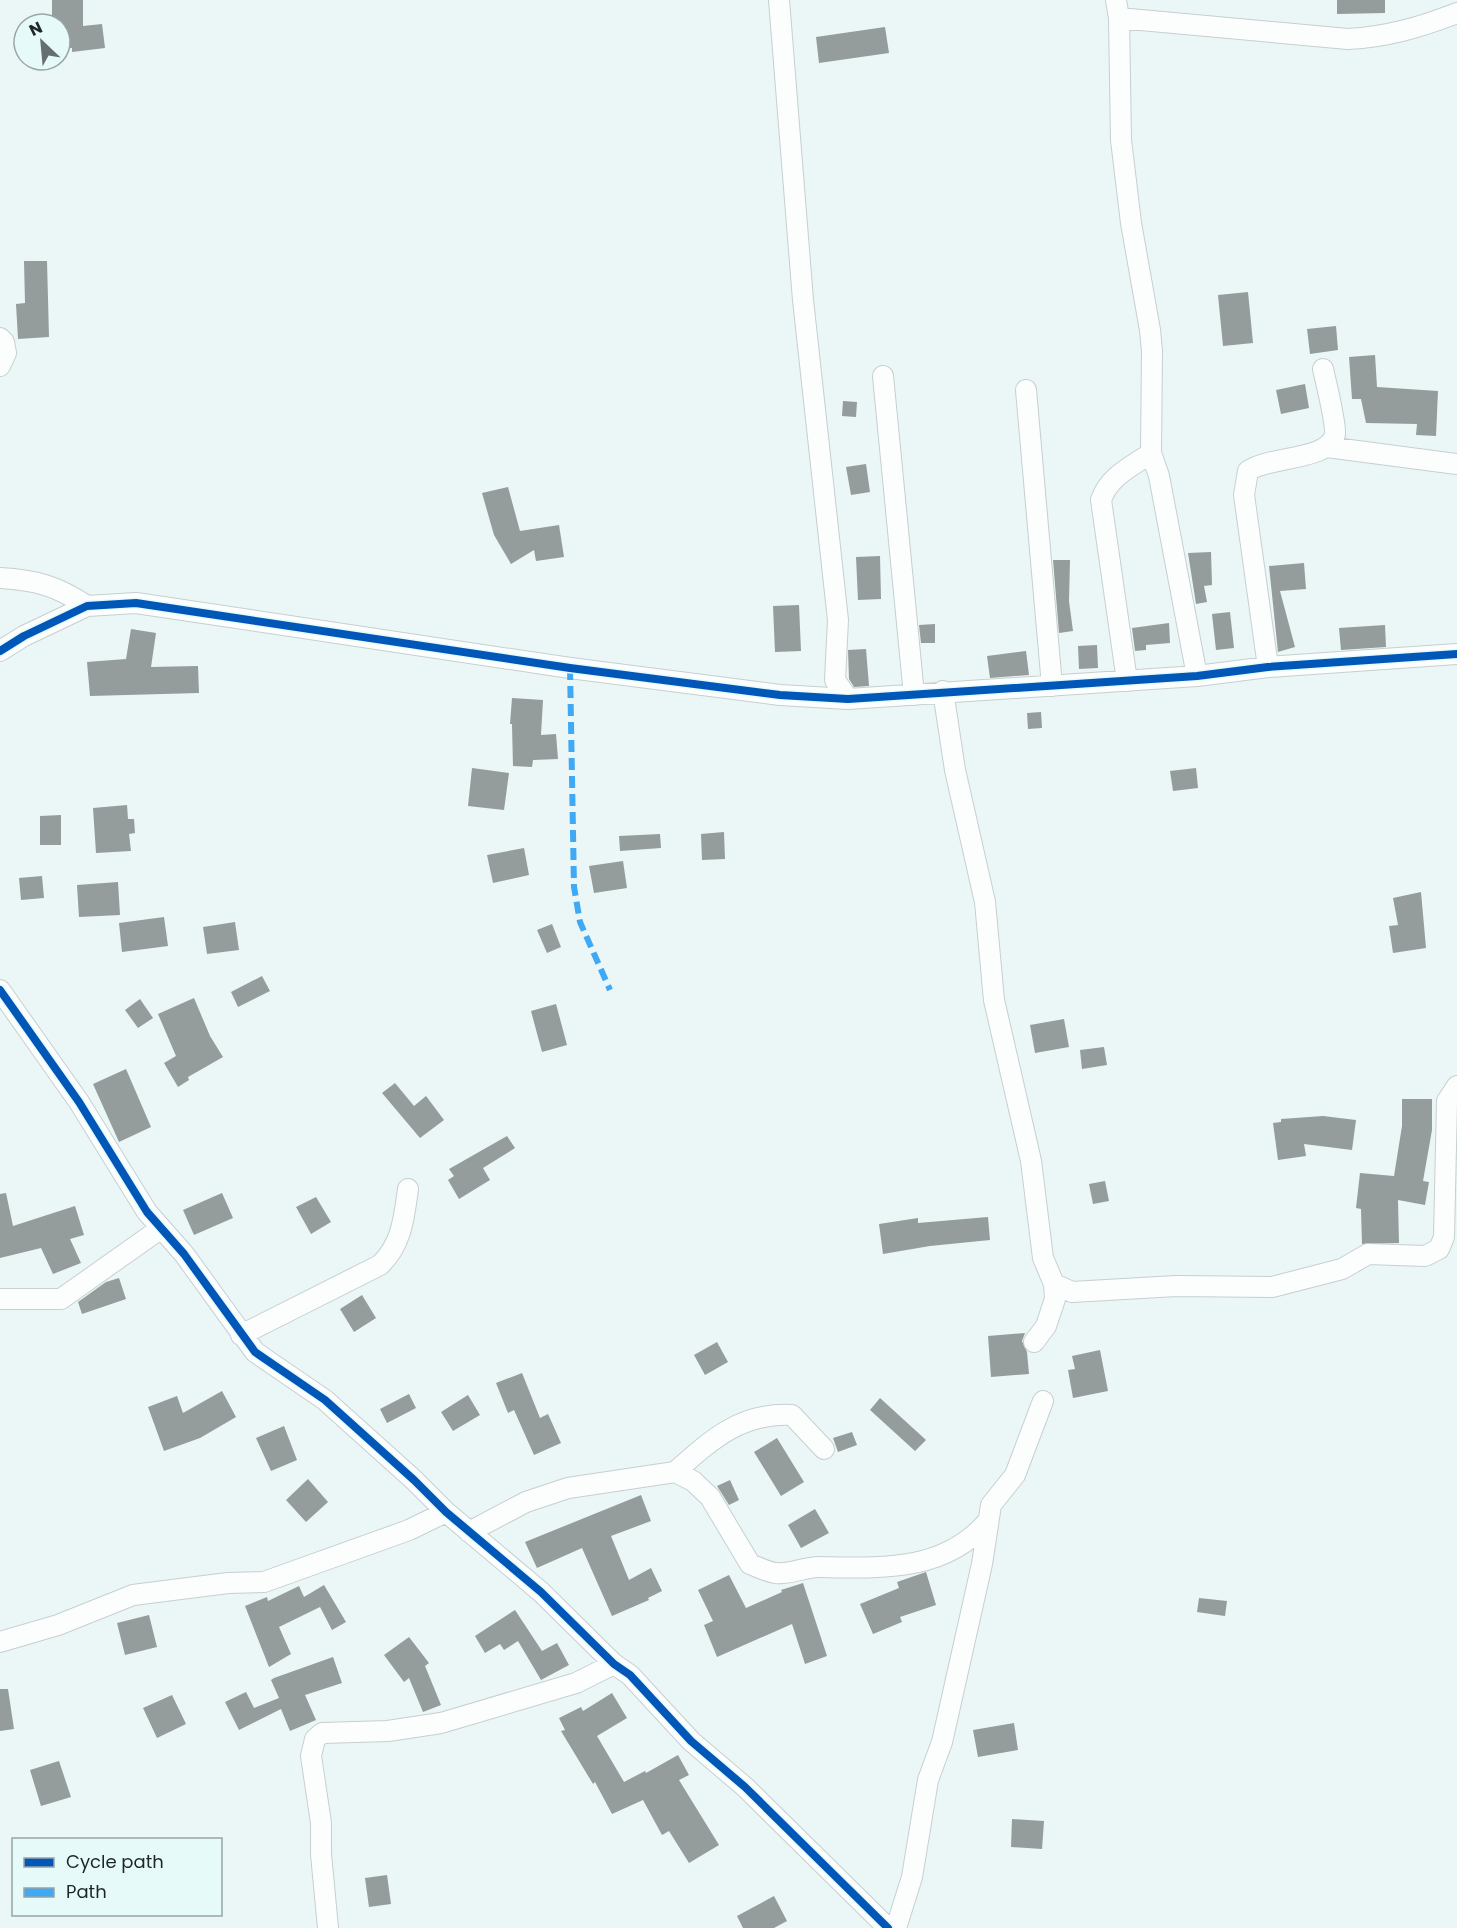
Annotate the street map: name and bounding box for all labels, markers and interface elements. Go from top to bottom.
north arrow [12,12,72,72]
text: N [25,16,46,42]
legend [12,1838,222,1916]
text: Cycle path [66,1849,164,1874]
text: Path [66,1879,107,1904]

